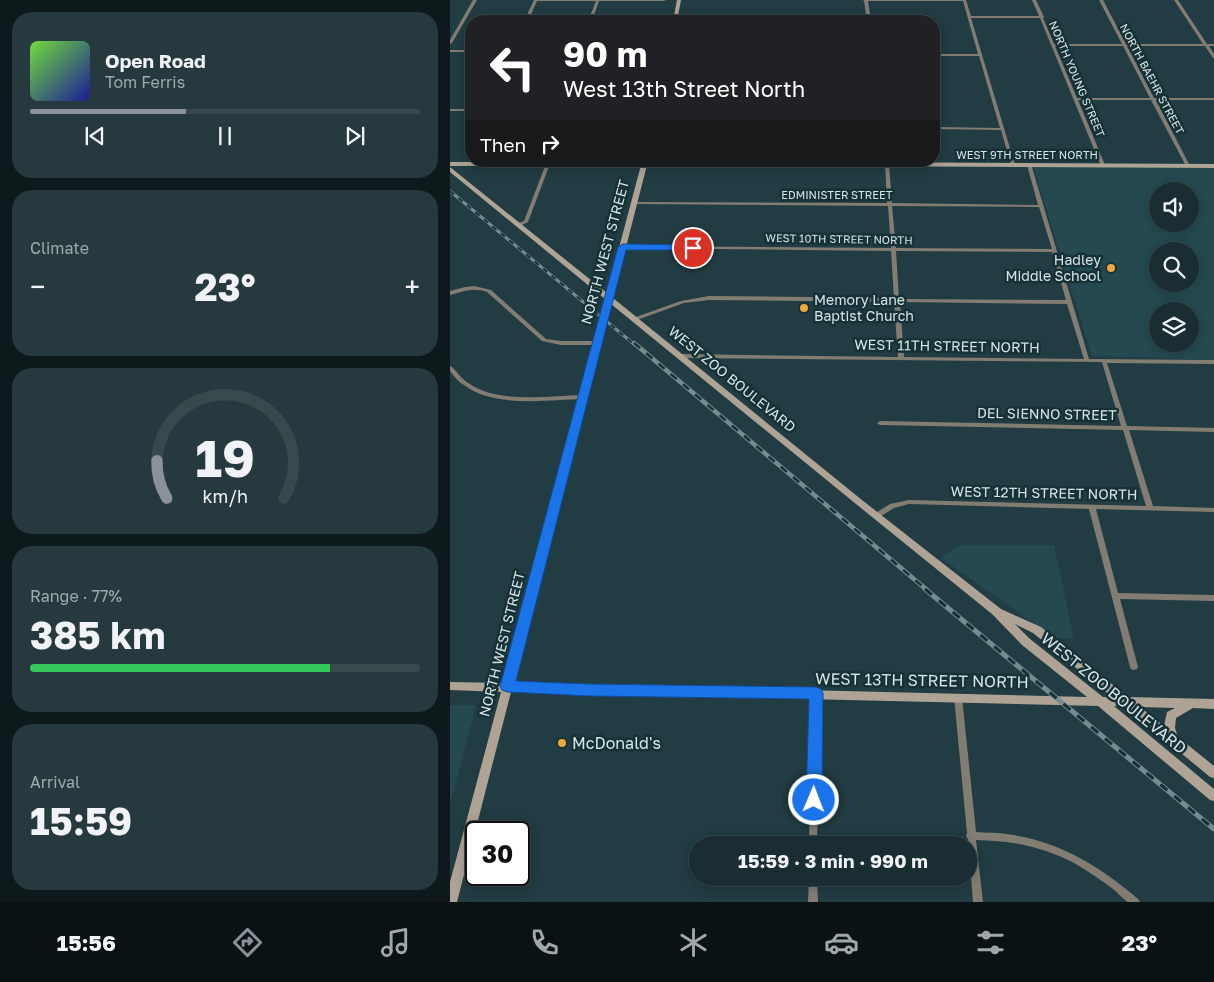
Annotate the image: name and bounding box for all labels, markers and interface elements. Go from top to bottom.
street label: NORTH YOUNG STREET [1047,19,1108,139]
street label: NORTH BAEHR STREET [1118,21,1187,136]
text: 90 m [563,33,647,75]
icon: left [480,35,545,100]
text: Open Road [105,49,206,72]
text: Tom Ferris [105,72,185,92]
text: West 13th Street North [563,75,805,102]
icon: previous [81,122,109,150]
icon: pause [211,122,239,150]
icon: next [341,122,369,150]
icon: right [536,130,564,158]
text: Then [480,133,526,156]
street label: WEST 9TH STREET NORTH [956,148,1098,161]
street label: NORTH WEST STREET [577,177,632,326]
map controls [1149,182,1199,352]
button: sound [1149,182,1199,232]
street label: EDMINISTER STREET [781,188,893,201]
pin [672,227,714,269]
street label: WEST 10TH STREET NORTH [765,231,913,246]
icon: arrive [679,234,707,262]
text: Climate [30,238,89,258]
button: search [1149,242,1199,292]
place label: Hadley Middle School [1006,251,1101,284]
marker: Hadley Middle School [1105,262,1117,274]
text: 23° [194,264,256,309]
text: − [30,270,45,303]
text: + [405,270,420,303]
place label: Memory Lane Baptist Church [814,291,914,324]
marker: Memory Lane Baptist Church [798,302,810,314]
button: layers [1149,302,1199,352]
street label: WEST ZOO BOULEVARD [665,322,799,435]
street label: WEST 11TH STREET NORTH [854,335,1040,356]
street label: DEL SIENNO STREET [977,404,1117,423]
text: 19 [195,426,255,488]
street label: WEST 12TH STREET NORTH [950,482,1138,503]
text: km/h [202,485,248,507]
street label: NORTH WEST STREET [475,569,528,718]
text: Range · 77% [30,586,122,606]
text: 385 km [30,612,165,657]
street label: WEST ZOO BOULEVARD [1037,628,1191,758]
street label: WEST 13TH STREET NORTH [815,668,1029,692]
place label: McDonald's [572,733,661,753]
marker: McDonald's [556,737,568,749]
text: Arrival [30,772,80,792]
position arrow [787,773,839,825]
text: 15:59 [30,798,132,843]
speed limit sign: 30 [465,821,530,886]
text: 15:59 · 3 min · 990 m [738,849,928,872]
icon: directions [230,925,265,960]
icon: music [378,925,413,960]
icon: phone [527,925,562,960]
icon: climate [676,925,711,960]
icon: car [824,925,859,960]
icon: filters [973,925,1008,960]
text: 15:56 [57,929,116,956]
text: 23° [1122,929,1157,956]

